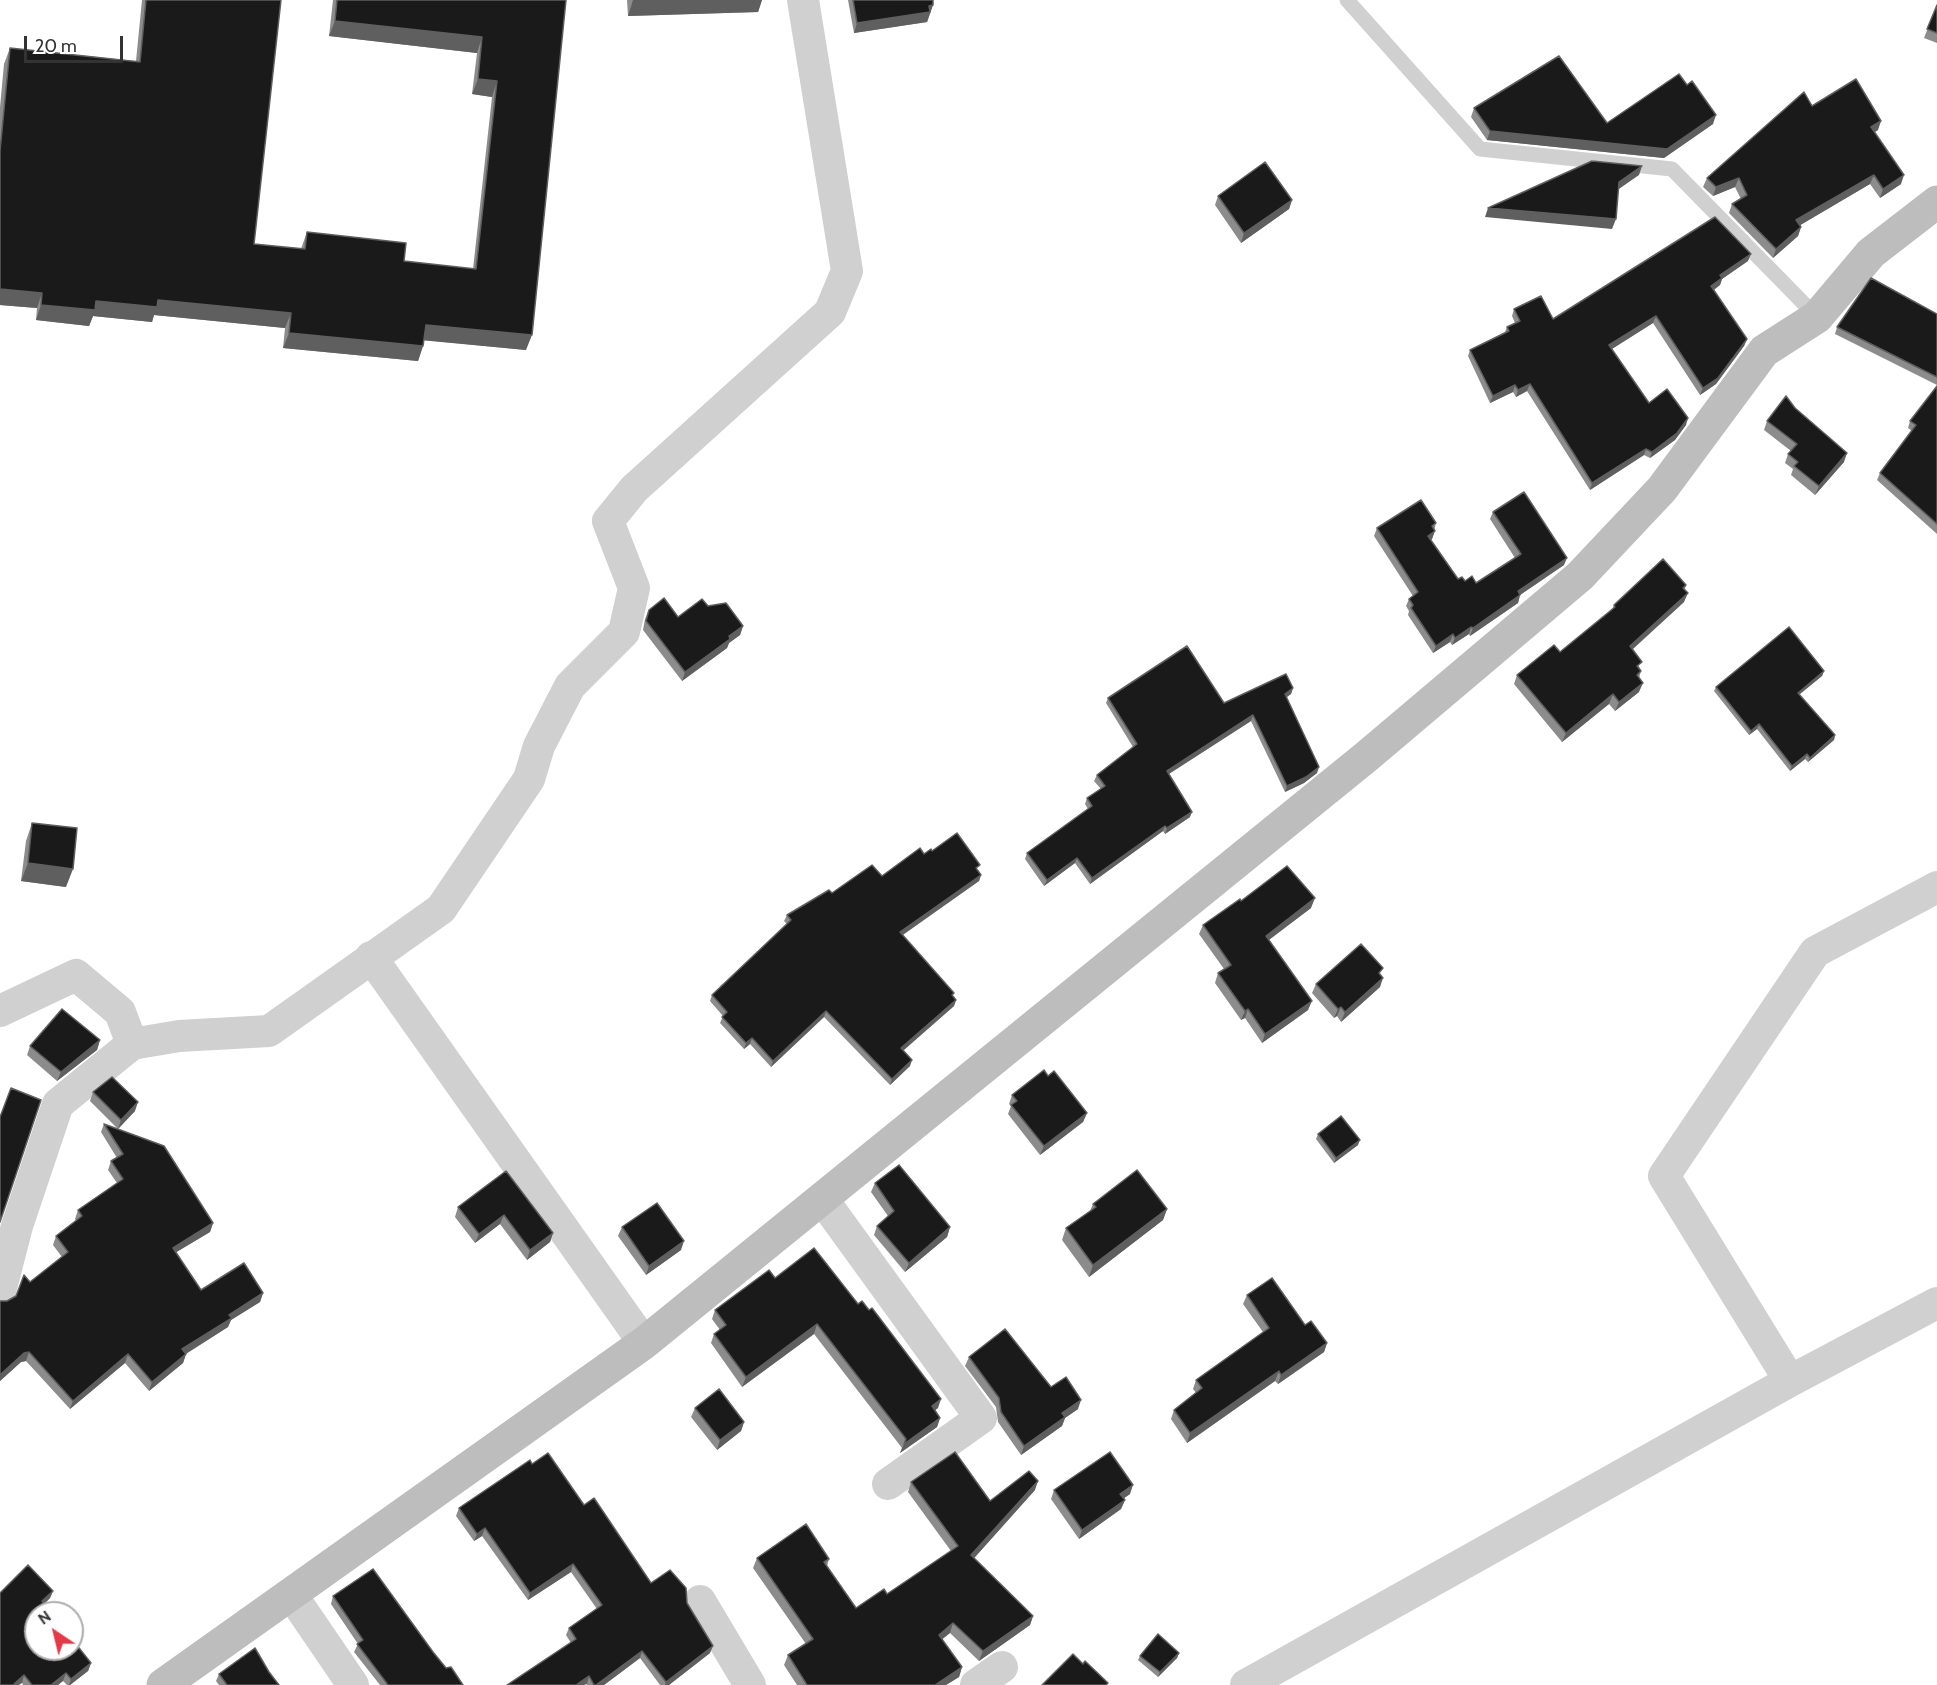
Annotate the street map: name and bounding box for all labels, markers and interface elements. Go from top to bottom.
scale bar [27,24,126,62]
text: 20 m [35,35,77,57]
north arrow [24,1601,84,1661]
text: N [34,1606,55,1629]

